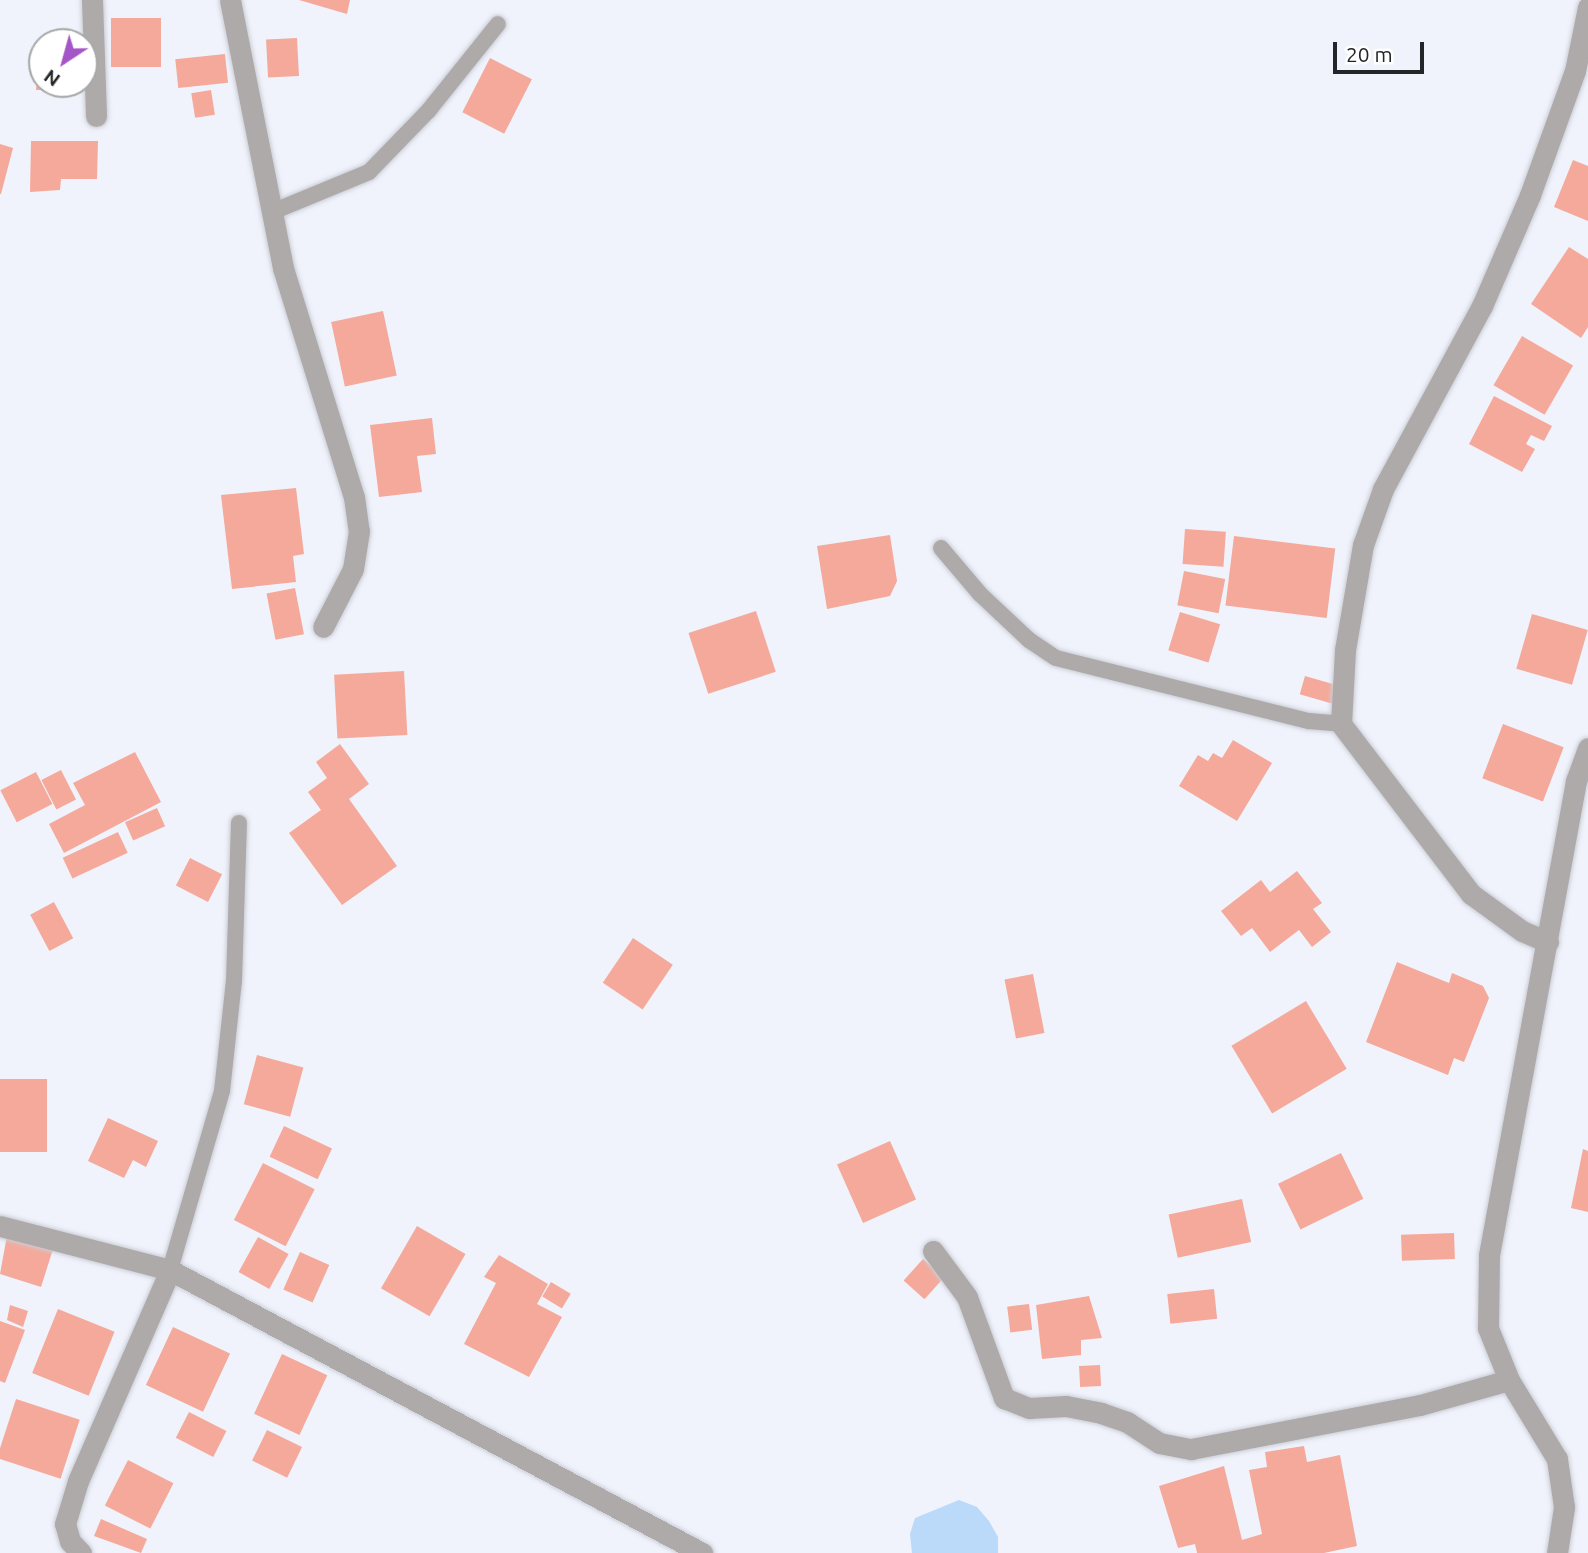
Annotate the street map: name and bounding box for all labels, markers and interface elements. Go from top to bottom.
north arrow [28,28,98,98]
scale bar [1336,28,1427,72]
text: 20 m [1346,42,1393,66]
text: N [40,65,64,91]

